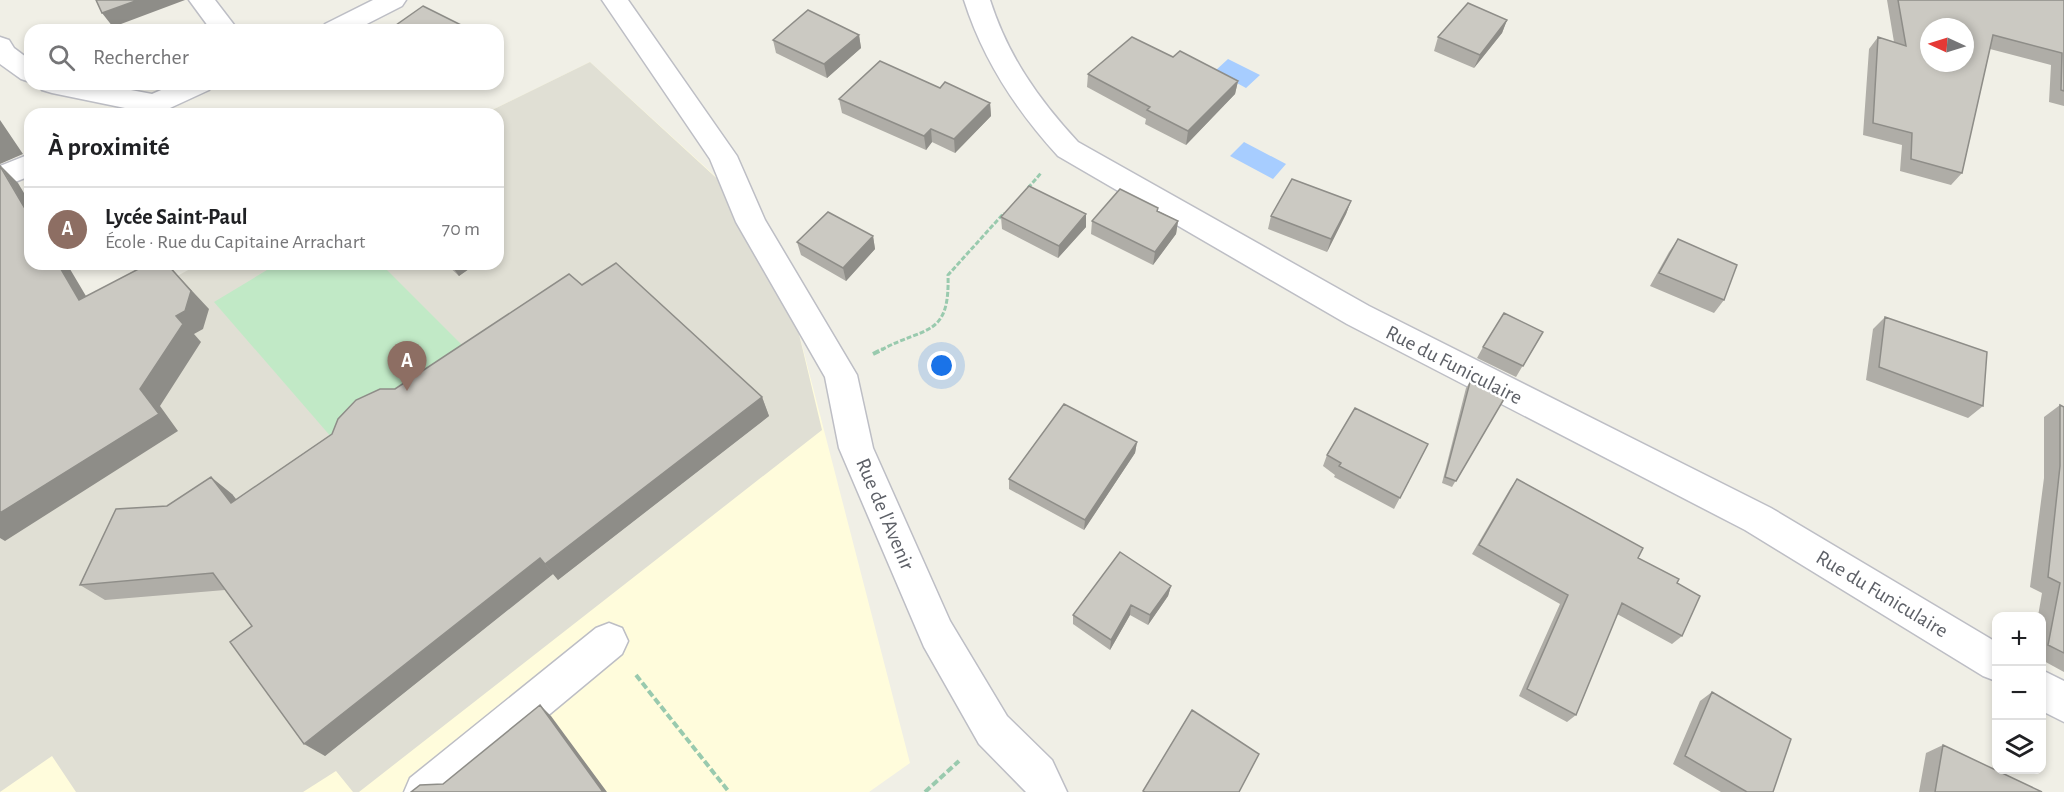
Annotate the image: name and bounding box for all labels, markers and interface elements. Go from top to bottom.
north arrow [1920,18,1974,72]
search box [24,24,504,90]
icon: search [45,41,78,74]
text: Rechercher [93,46,189,68]
text: À proximité [48,134,170,160]
text: Lycée Saint-Paul [105,206,247,228]
text: A [62,219,74,239]
text: 70 m [442,219,480,239]
text: École · Rue du Capitaine Arrachart [105,232,365,252]
street label: Rue du Funiculaire [1382,322,1526,408]
pin: A [388,342,426,391]
your location [927,351,956,380]
street label: Rue de l'Avenir [852,455,918,573]
street label: Rue du Funiculaire [1812,546,1952,642]
map controls [1992,612,2046,774]
button: + [1992,612,2046,666]
button: − [1992,666,2046,720]
button: layers [1992,720,2046,774]

